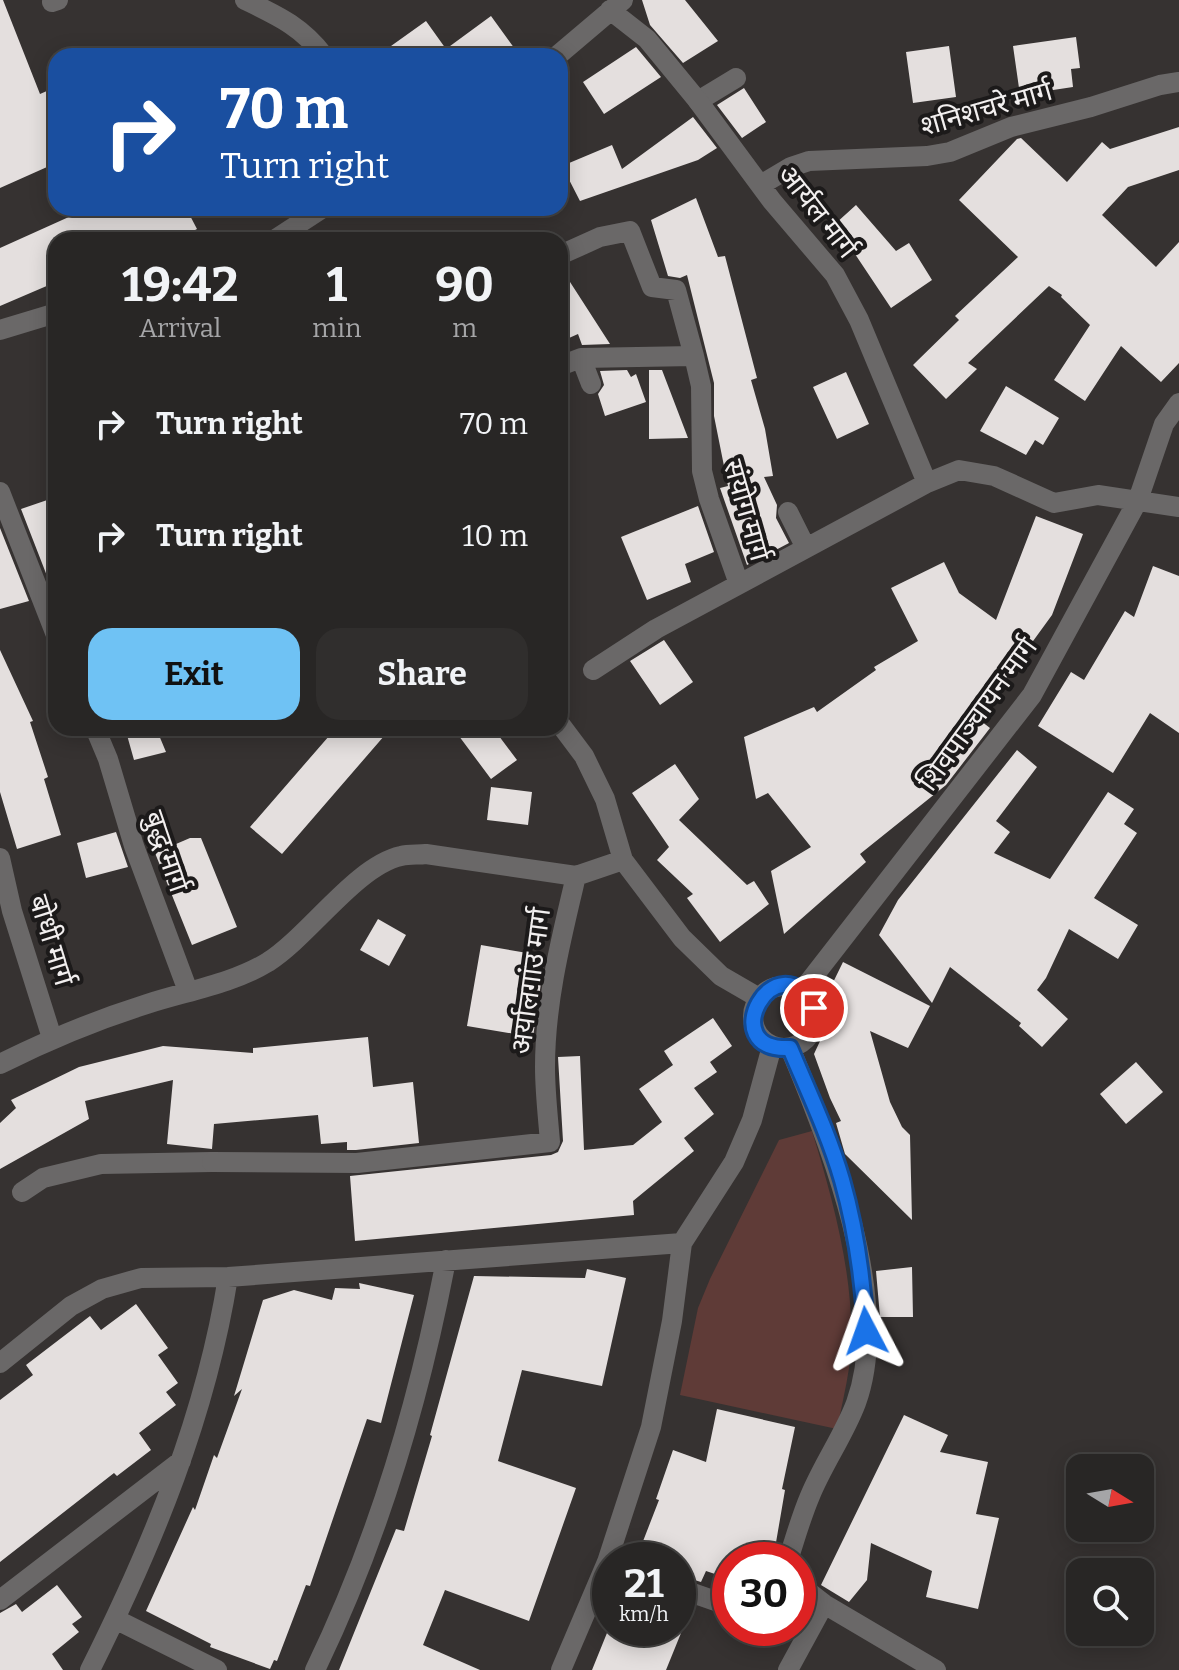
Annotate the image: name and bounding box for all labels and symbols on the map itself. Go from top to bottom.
street label: शनिशचरे मार्ग [916,74,1057,143]
street label: आर्यल मार्ग [771,158,865,265]
street label: संयोग मार्ग [716,456,777,566]
street label: शिवपाञ्चायन मार्ग [911,630,1045,797]
street label: बुद्ध मार्ग [136,806,196,898]
street label: बोधी मार्ग [22,891,81,991]
street label: अर्यालगांउ मार्ग [504,904,557,1056]
pin [780,974,848,1042]
position arrow [824,1289,908,1373]
north arrow [1066,1454,1154,1542]
speed limit sign: 30 [712,1542,816,1646]

